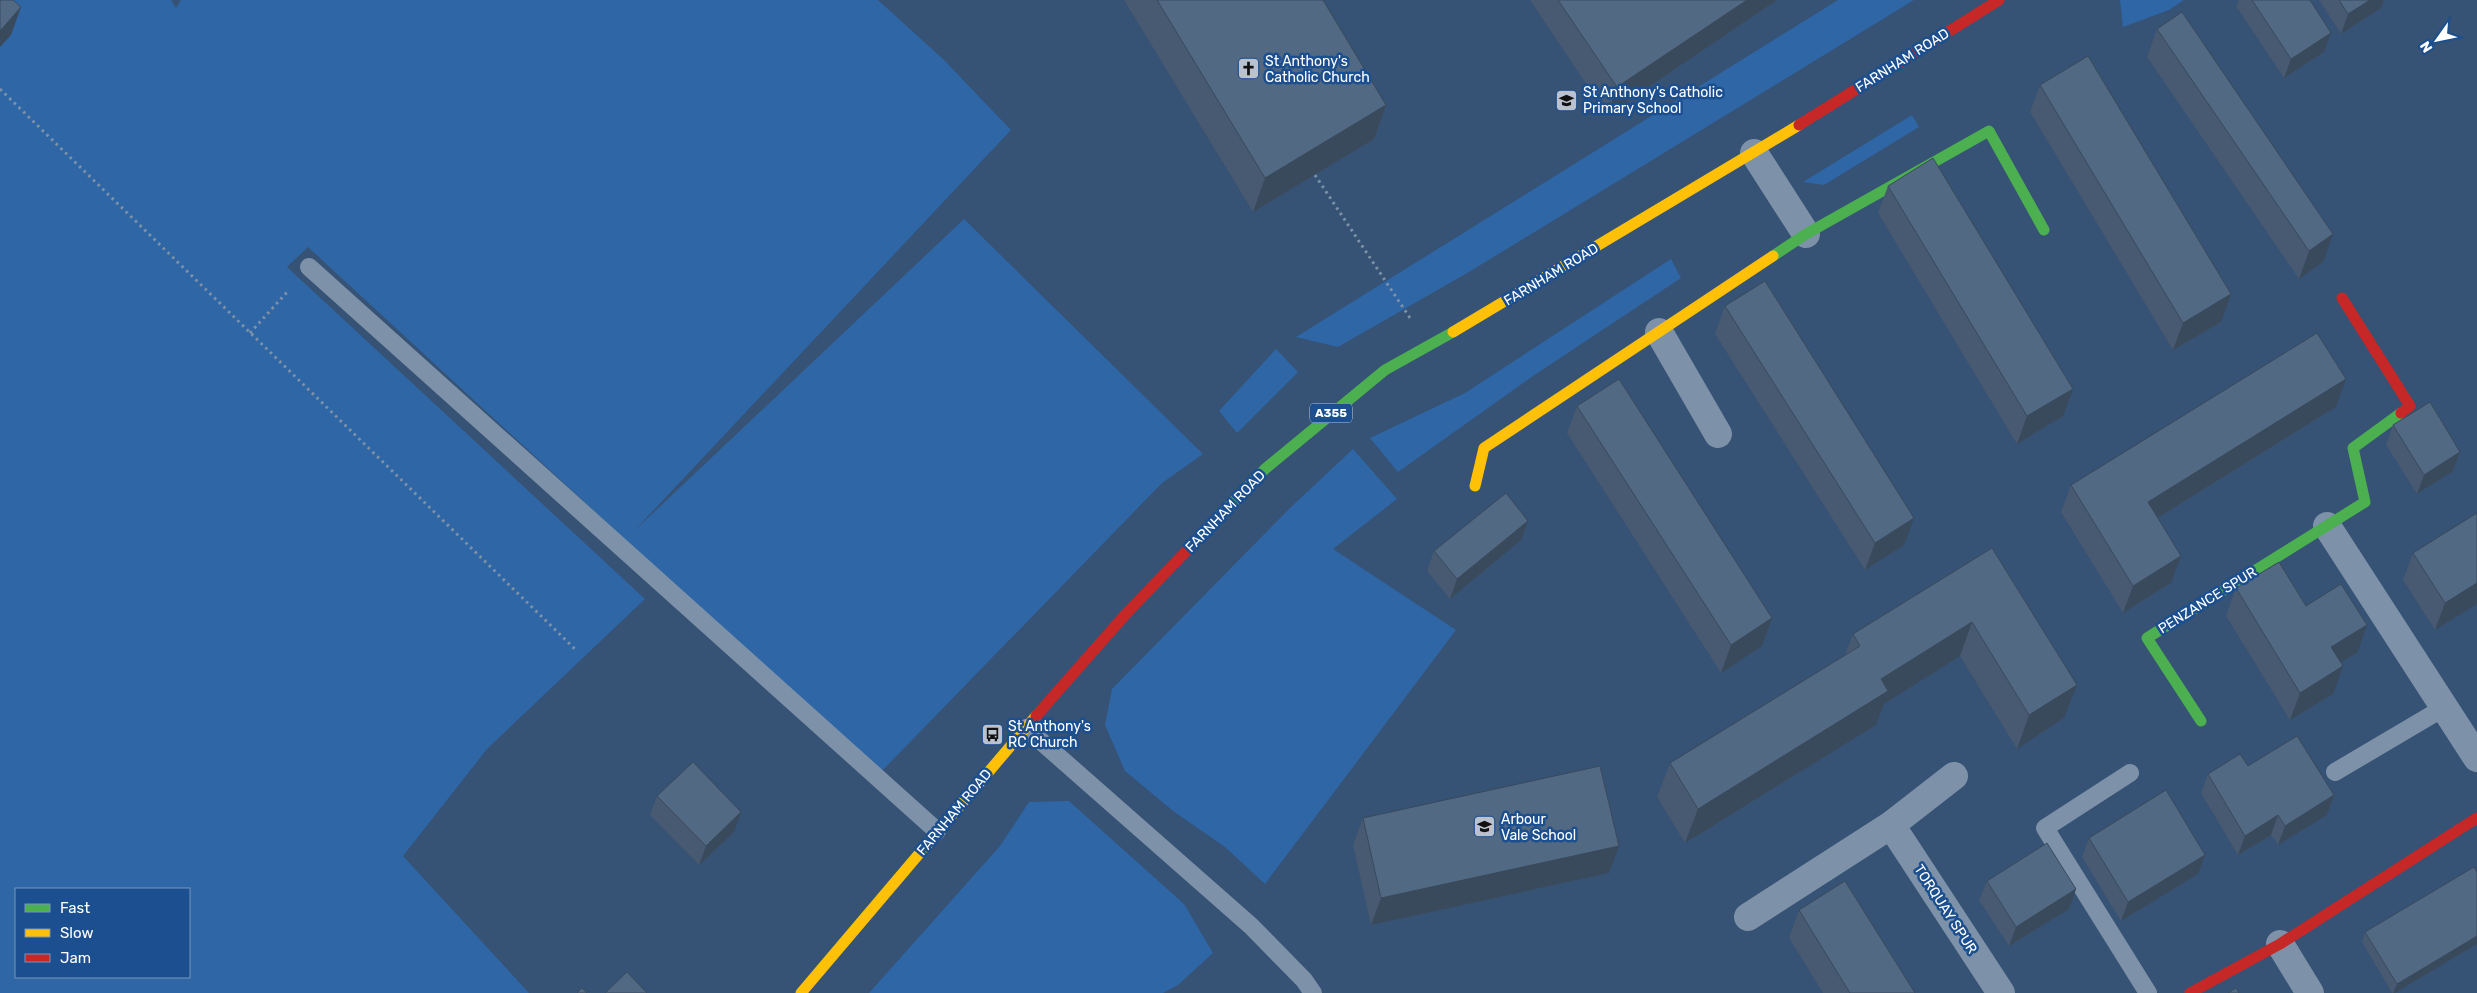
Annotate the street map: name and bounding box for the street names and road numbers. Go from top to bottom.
street label: FARNHAM ROAD [1852,25,1952,96]
street label: FARNHAM ROAD [1501,240,1602,309]
road number: A355 [1310,403,1352,422]
street label: FARNHAM ROAD [1182,467,1269,556]
street label: PENZANCE SPUR [2155,563,2260,637]
street label: FARNHAM ROAD [913,766,995,859]
street label: TORQUAY SPUR [1910,862,1981,957]

